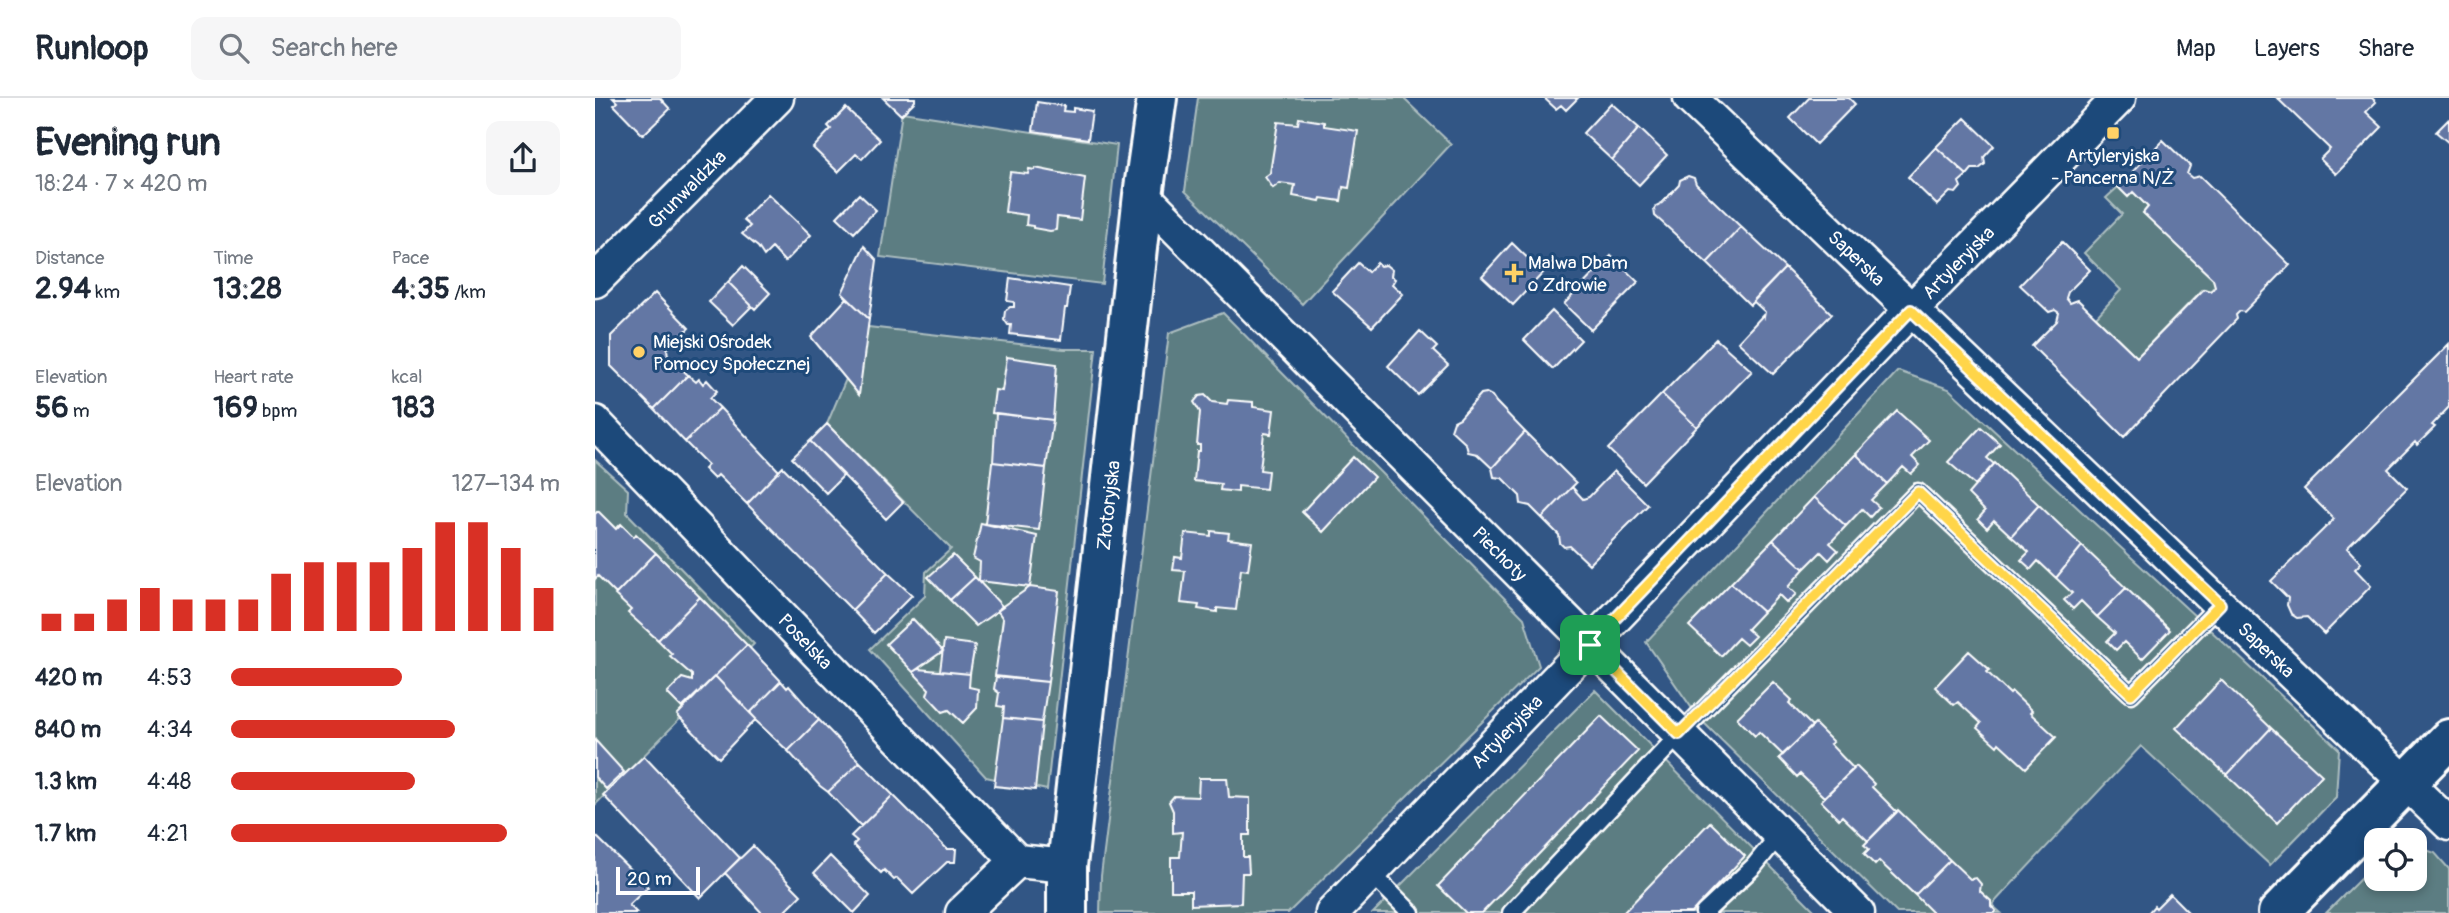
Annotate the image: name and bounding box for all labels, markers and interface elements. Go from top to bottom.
search box [191,17,681,80]
text: Runloop [35,28,149,69]
icon: search [215,29,253,67]
text: Search here [271,32,398,64]
text: Map [2176,34,2216,63]
text: Layers [2254,34,2320,63]
text: Share [2358,34,2414,63]
text: Evening run [35,119,221,167]
button: share [486,121,560,195]
marker: Artyleryjska - Pancerna N/Ż [2105,125,2121,141]
place label: Artyleryjska - Pancerna N/Ż [2051,144,2175,190]
street label: Grunwaldzka [643,145,732,234]
text: 18:24 · 7 × 420 m [35,169,207,198]
street label: Artyleryjska [1917,221,2000,305]
street label: Saperska [1823,225,1890,291]
text: Distance [35,246,104,270]
text: Time [213,246,253,270]
text: Pace [392,246,429,270]
place label: Malwa Dbam o Zdrowie [1528,251,1628,297]
marker: Malwa Dbam o Zdrowie [1506,265,1522,281]
text: 2.94 [35,270,91,307]
text: 13:28 [213,270,282,307]
text: 4:35 [392,270,450,307]
text: km [91,280,120,304]
text: /km [450,280,486,304]
place label: Miejski Ośrodek Pomocy Społecznej [653,330,810,376]
marker: Miejski Ośrodek Pomocy Społecznej [631,344,647,360]
text: Elevation [35,365,107,389]
text: Heart rate [213,365,293,389]
text: kcal [392,365,423,389]
text: 56 [35,389,69,426]
text: 169 [213,389,258,426]
text: 183 [392,389,435,426]
text: m [69,399,90,423]
text: bpm [258,399,297,423]
street label: Złotoryjska [1092,459,1126,552]
text: Elevation [35,469,123,498]
text: 127–134 m [452,469,560,498]
street label: Piechoty [1467,522,1532,587]
street label: Poselska [773,609,837,675]
pin [1560,615,1620,675]
street label: Saperska [2232,617,2300,683]
icon: arrive [1571,626,1609,664]
text: 420 m [35,663,102,692]
text: 4:53 [147,663,192,692]
street label: Artyleryjska [1466,690,1548,774]
text: 840 m [35,715,101,744]
text: 4:34 [147,715,193,744]
text: 1.3 km [35,767,97,796]
text: 4:48 [147,767,191,796]
text: 1.7 km [35,819,96,848]
text: 4:21 [147,819,188,848]
map controls [2364,828,2427,891]
button: locate [2364,828,2427,891]
scale bar [616,864,700,896]
text: 20 m [627,867,672,891]

